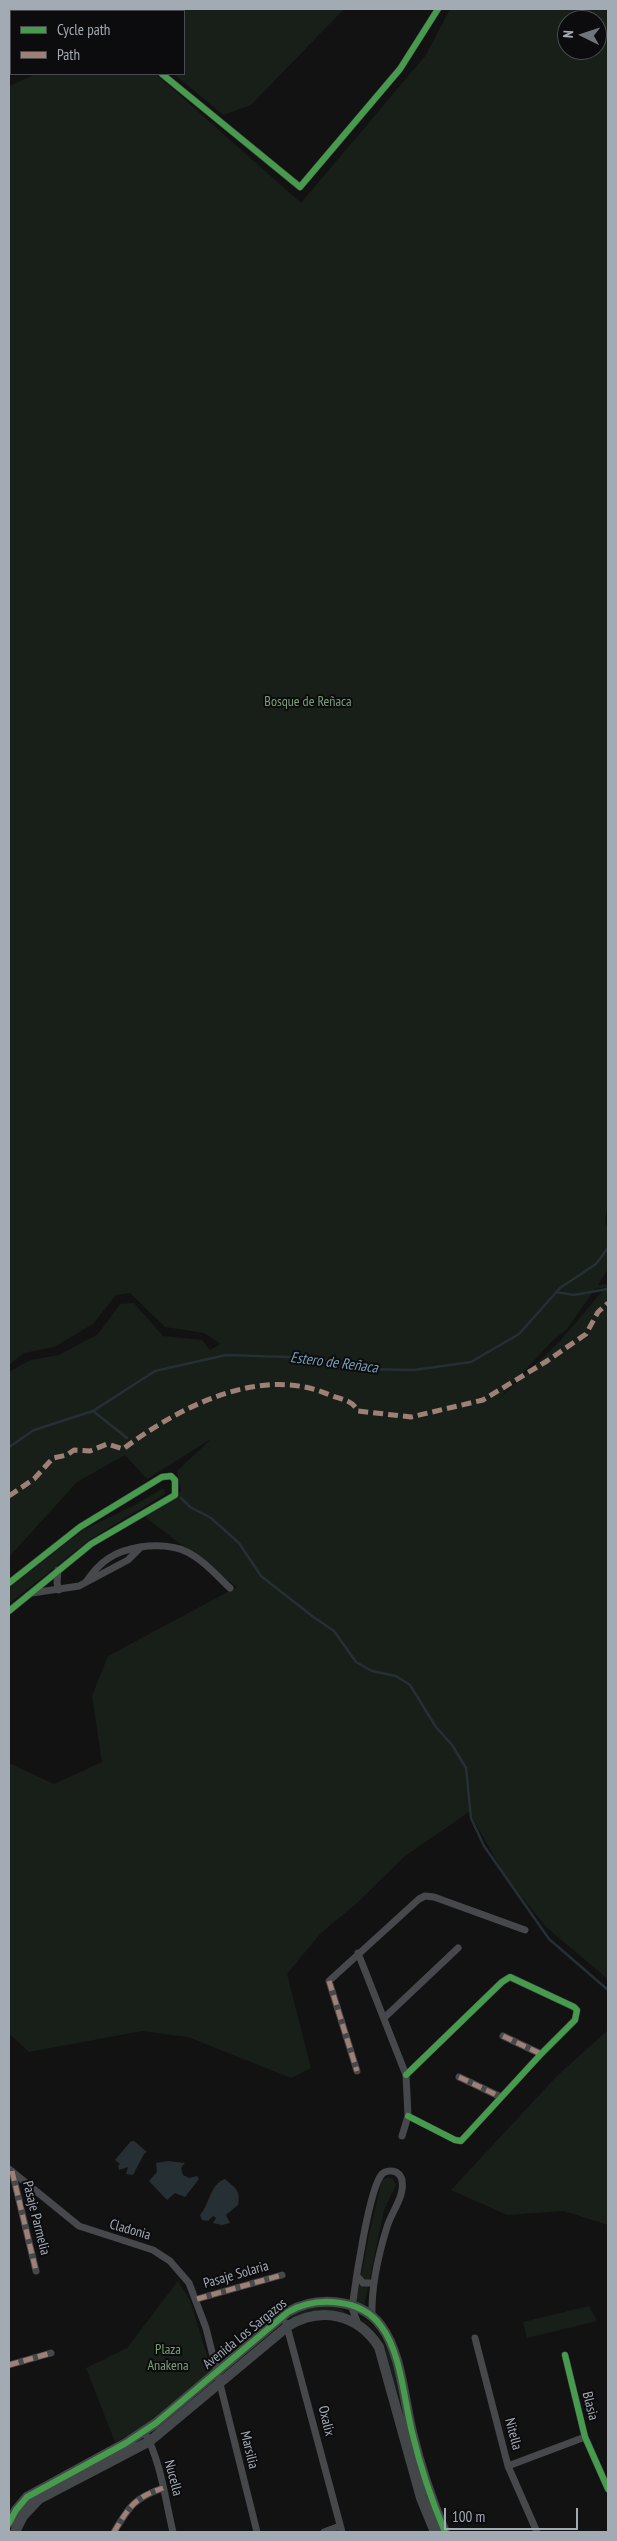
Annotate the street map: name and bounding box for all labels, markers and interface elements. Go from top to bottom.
legend [10,10,185,75]
north arrow [557,10,607,60]
text: Cycle path [57,20,110,39]
text: N [559,30,577,38]
text: Path [57,45,80,64]
park label: Bosque de Reñaca [264,694,352,710]
water label: Estero de Reñaca [289,1349,379,1377]
street label: Pasaje Parmelia [19,2179,53,2257]
street label: Cladonia [107,2216,153,2244]
street label: Pasaje Solaria [201,2258,271,2292]
street label: Avenida Los Sargazos [200,2295,290,2373]
park label: Plaza Anakena [147,2342,189,2374]
street label: Blasia [578,2390,602,2422]
street label: Oxalix [314,2404,338,2438]
street label: Nitella [501,2416,525,2452]
street label: Marsilia [236,2430,262,2470]
street label: Nucella [160,2458,186,2498]
scale bar [447,2498,581,2530]
text: 100 m [452,2507,485,2526]

